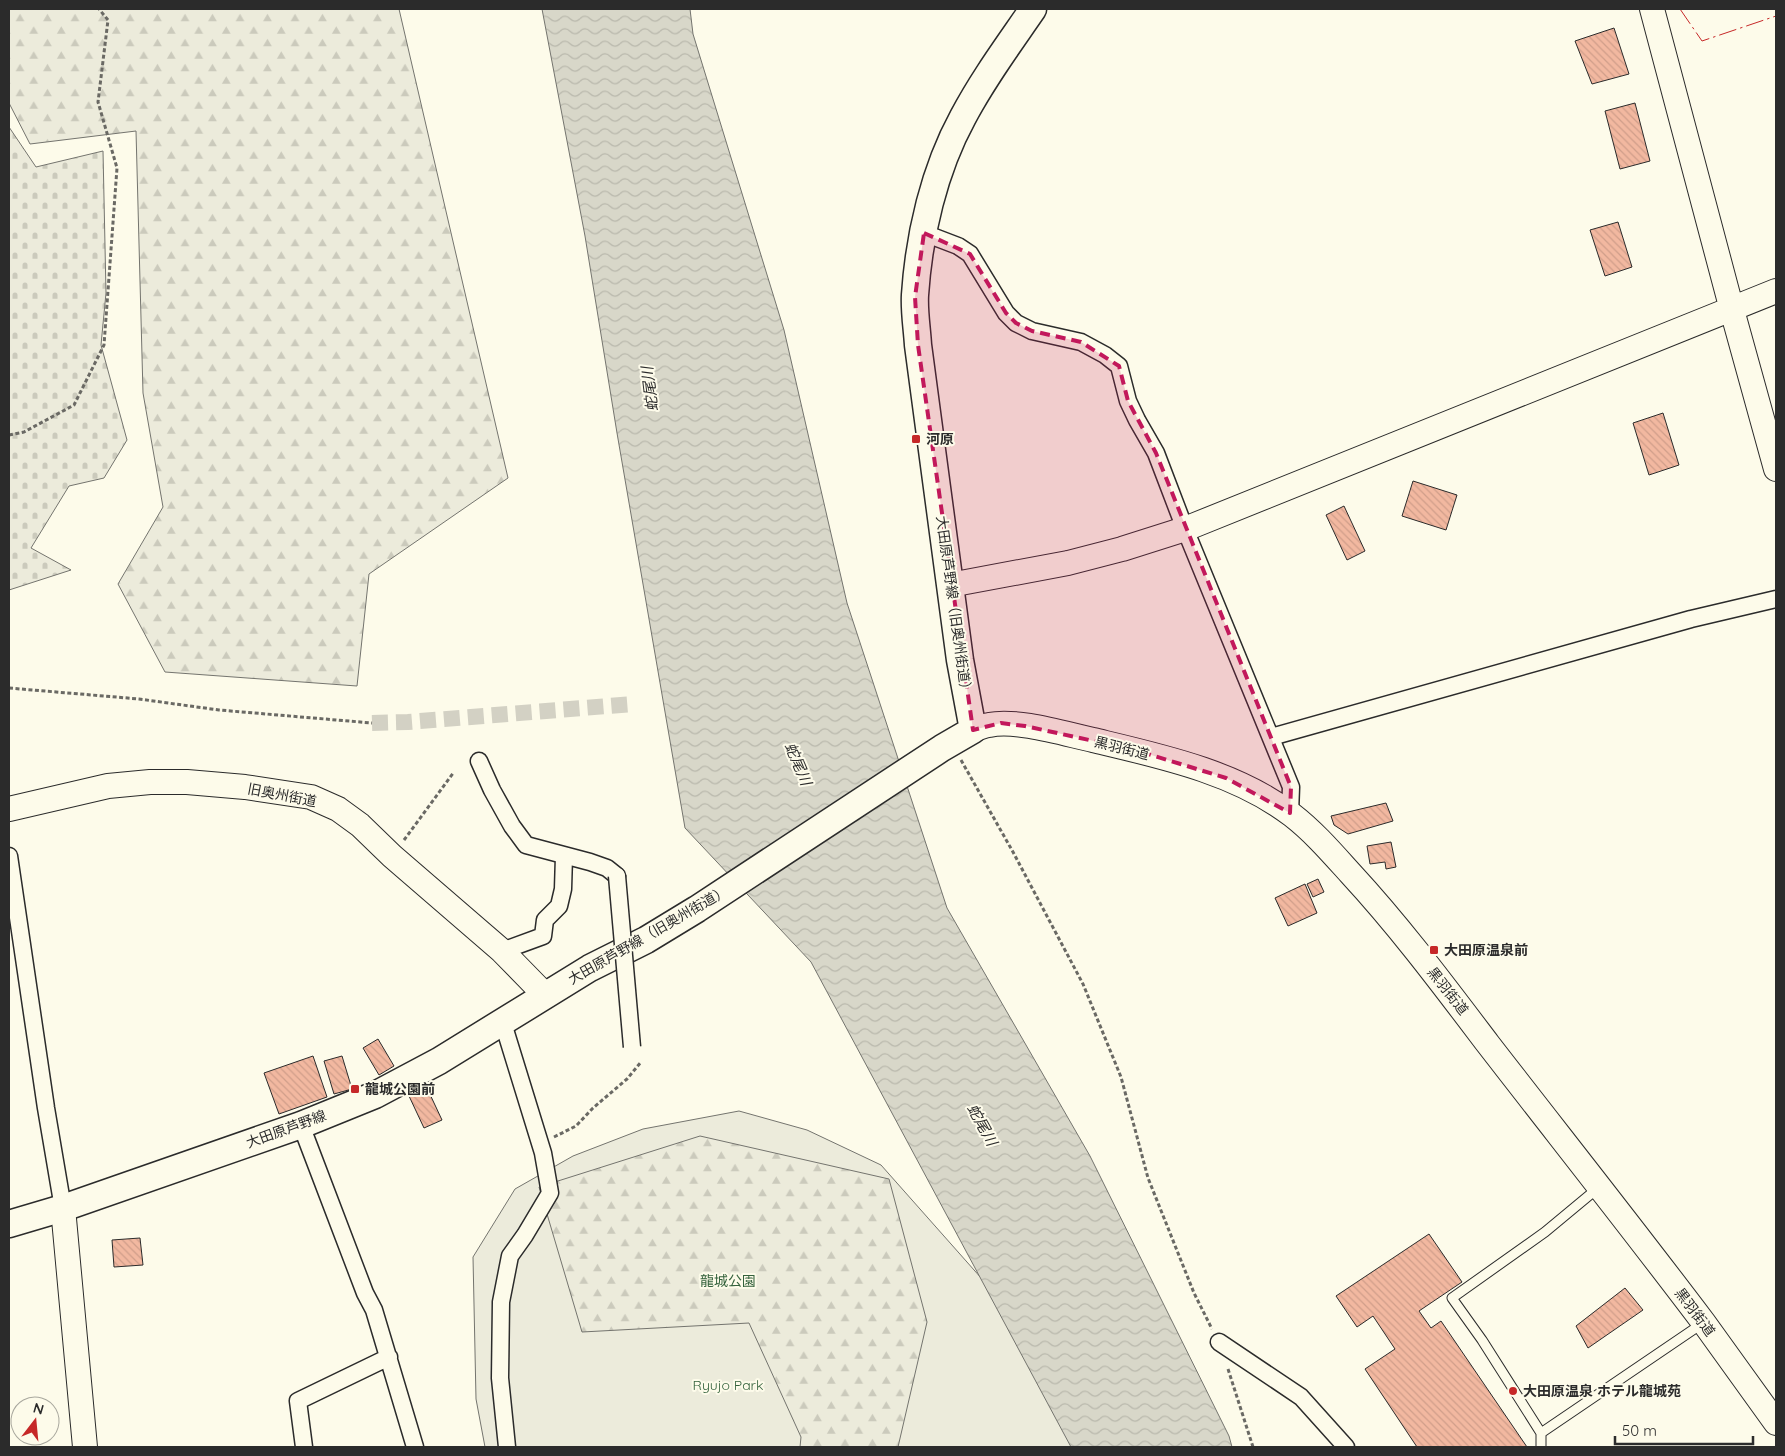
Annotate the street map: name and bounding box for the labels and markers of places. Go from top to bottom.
place label: 河原 [926,430,954,448]
marker: 河原 [910,433,922,445]
place label: 大田原温泉前 [1444,941,1528,959]
marker: 大田原温泉前 [1428,944,1440,956]
place label: 龍城公園前 [365,1080,435,1098]
marker: 龍城公園前 [349,1083,361,1095]
place label: 大田原温泉 ホテル龍城苑 [1523,1382,1681,1400]
marker: 大田原温泉 ホテル龍城苑 [1507,1385,1519,1397]

